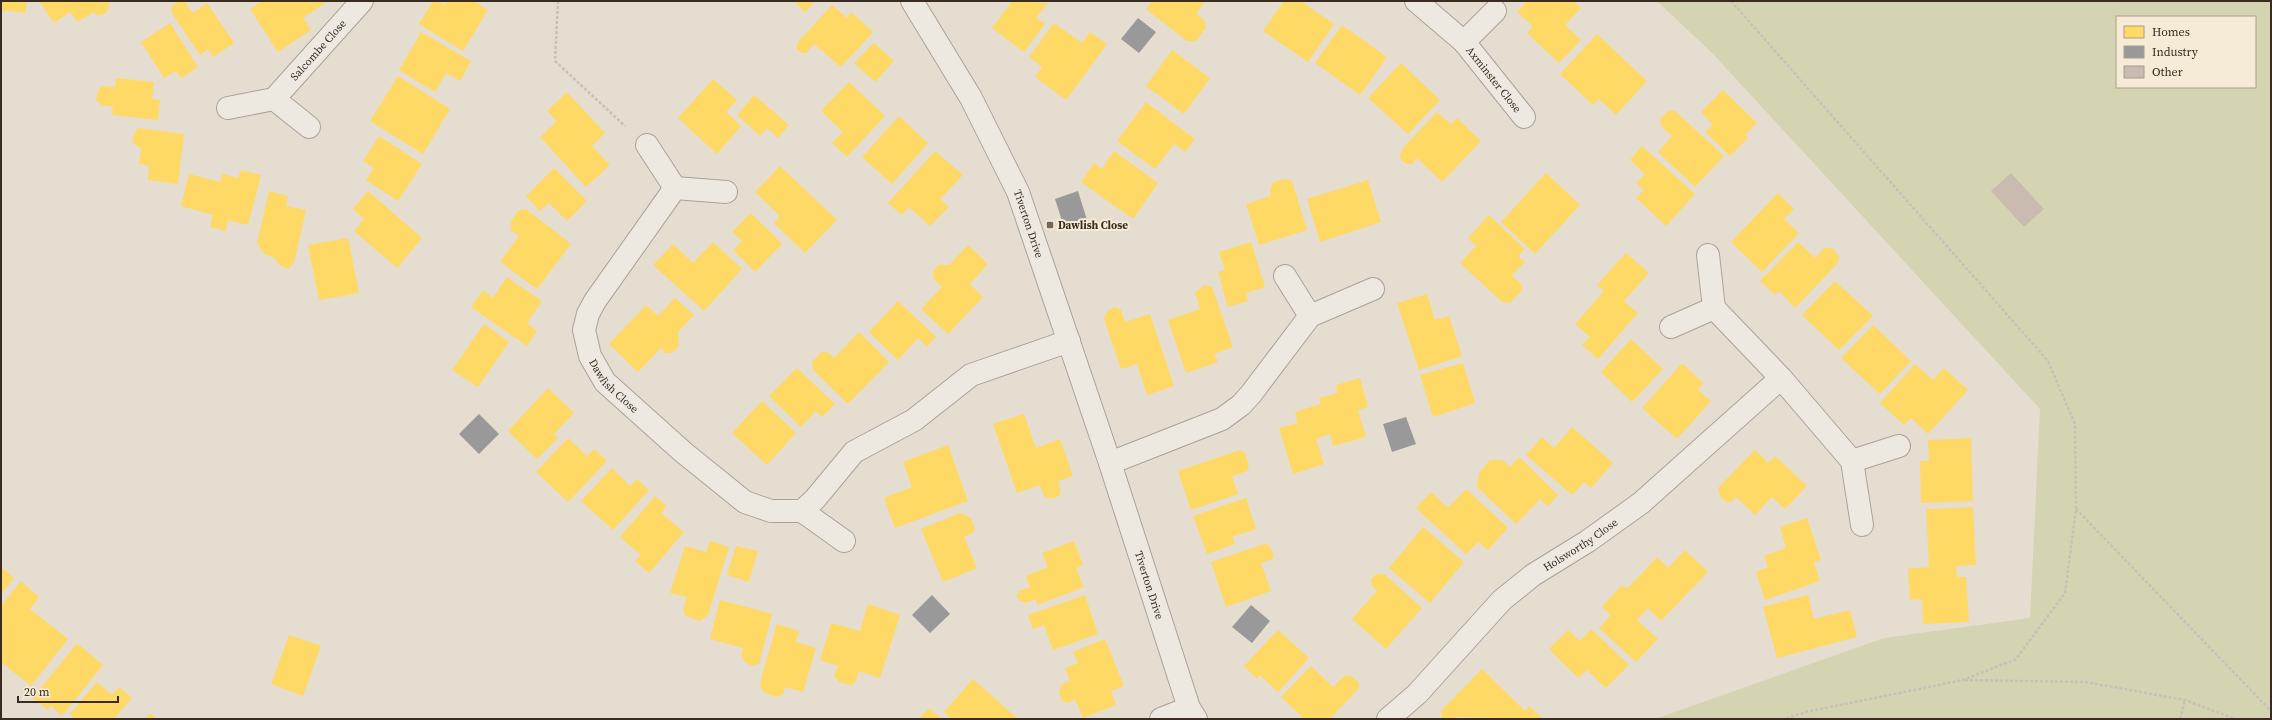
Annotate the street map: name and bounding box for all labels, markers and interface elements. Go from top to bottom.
street label: Salcombe Close [287,16,350,84]
legend [2116,16,2256,88]
text: Homes [2152,24,2190,40]
street label: Axminster Close [1462,43,1525,116]
text: Industry [2152,44,2199,60]
text: Other [2152,64,2183,80]
street label: Tiverton Drive [1010,188,1047,260]
place label: Dawlish Close [1058,218,1128,233]
marker: Dawlish Close [1045,220,1055,230]
street label: Dawlish Close [585,356,642,417]
street label: Holsworthy Close [1540,515,1621,575]
street label: Tiverton Drive [1131,549,1167,622]
scale bar [18,678,118,704]
text: 20 m [24,684,50,700]

